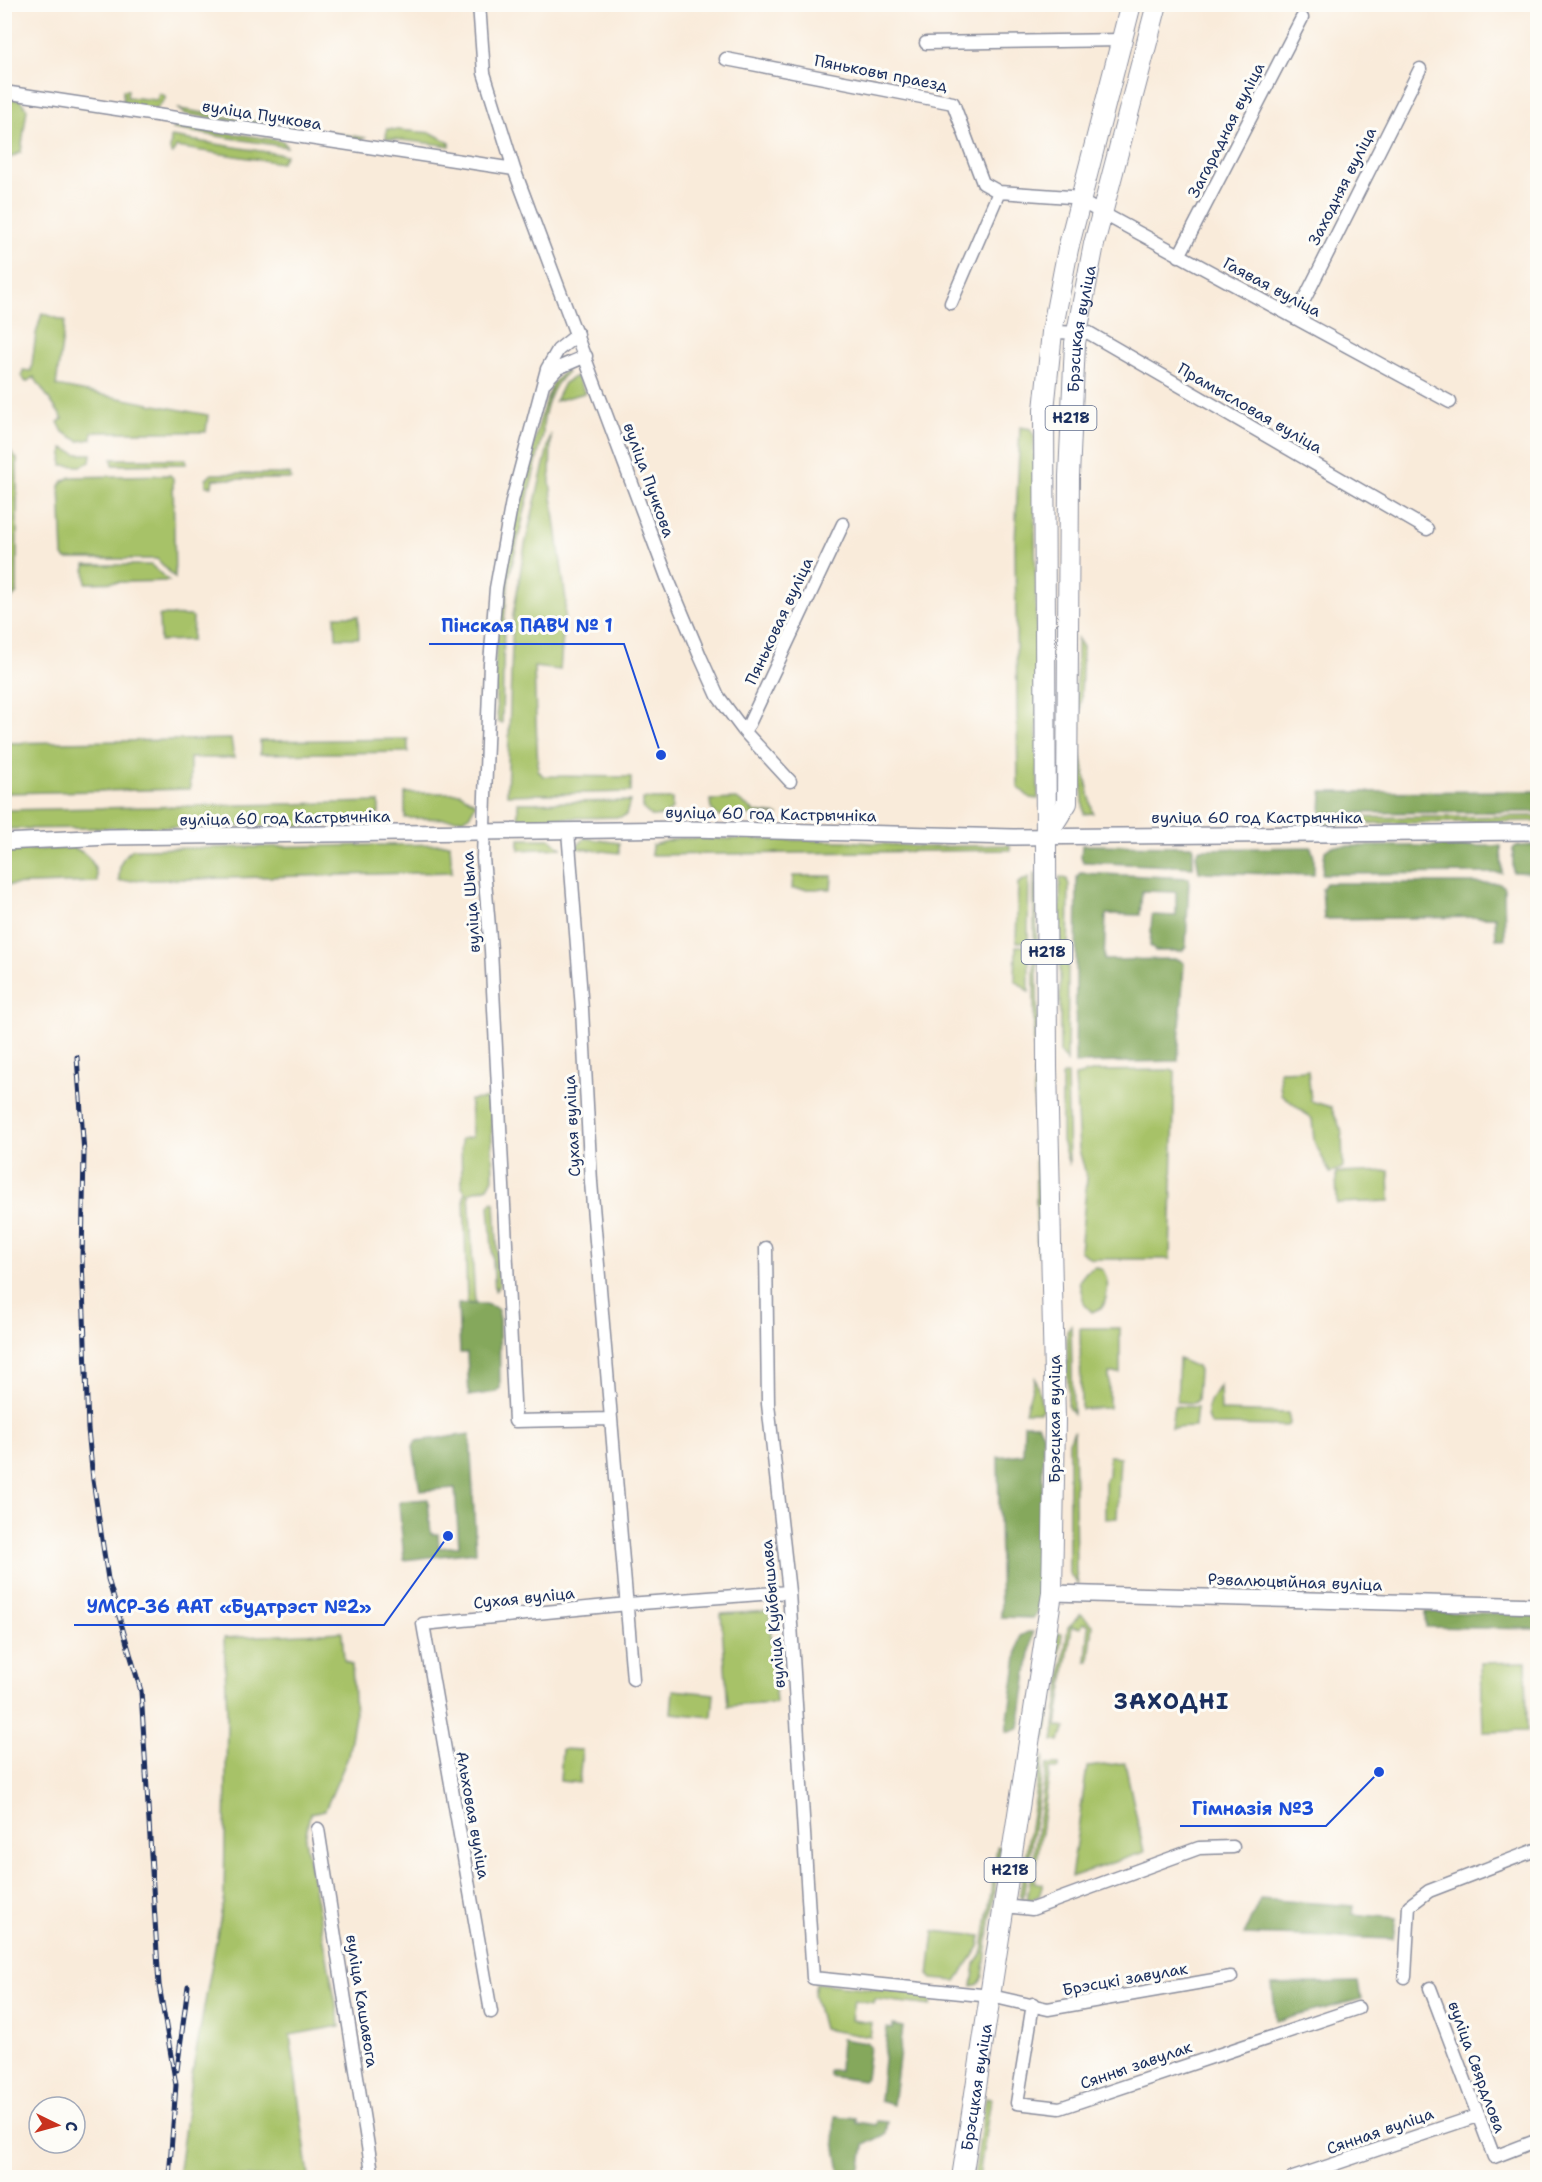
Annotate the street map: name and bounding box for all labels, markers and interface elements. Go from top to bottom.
street label: Пяньковы праезд [812,50,950,96]
street label: Загарадная вуліца [1183,59,1269,201]
street label: вуліца Пучкова [201,95,323,135]
street label: Заходняя вуліца [1303,123,1381,249]
street label: Гаявая вуліца [1219,252,1325,322]
street label: Брэсцкая вуліца [1062,263,1100,393]
street label: Прамысловая вуліца [1174,358,1326,458]
road number: Н218 [1046,406,1096,430]
street label: вуліца Пучкова [618,420,680,540]
street label: Пяньковая вуліца [740,554,818,688]
callout: Пінская ПАВЧ № 1 [429,608,624,644]
text: Пінская ПАВЧ № 1 [441,614,613,638]
street label: вуліца 60 год Кастрычніка [665,802,877,826]
street label: вуліца 60 год Кастрычніка [179,806,391,830]
street label: вуліца 60 год Кастрычніка [1151,807,1363,828]
street label: вуліца Шыла [457,850,485,954]
road number: Н218 [1022,940,1072,964]
street label: Сухая вуліца [559,1075,585,1177]
street label: Брэсцкая вуліца [1044,1355,1065,1483]
street label: вуліца Куйбышава [756,1539,790,1689]
street label: Рэвалюцыйная вуліца [1207,1568,1383,1596]
street label: Сухая вуліца [472,1582,576,1614]
callout: УМСР-36 ААТ «Будтрэст №2» [74,1589,384,1625]
text: УМСР-36 ААТ «Будтрэст №2» [86,1595,372,1619]
district label: ЗАХОДНІ [1114,1687,1230,1716]
street label: Альховая вуліца [451,1749,495,1881]
callout: Гімназія №3 [1180,1790,1326,1826]
text: Гімназія №3 [1192,1797,1314,1821]
road number: Н218 [984,1858,1036,1882]
street label: вуліца Кашавога [341,1933,383,2069]
street label: Брэсцкі завулак [1061,1958,1190,2000]
street label: вуліца Свярдлова [1443,1998,1511,2136]
street label: Брэсцкая вуліца [956,2022,996,2152]
street label: Сянны завулак [1077,2036,1195,2094]
north arrow [27,2095,87,2155]
street label: Сянная вуліца [1324,2103,1436,2159]
text: С [61,2120,82,2132]

